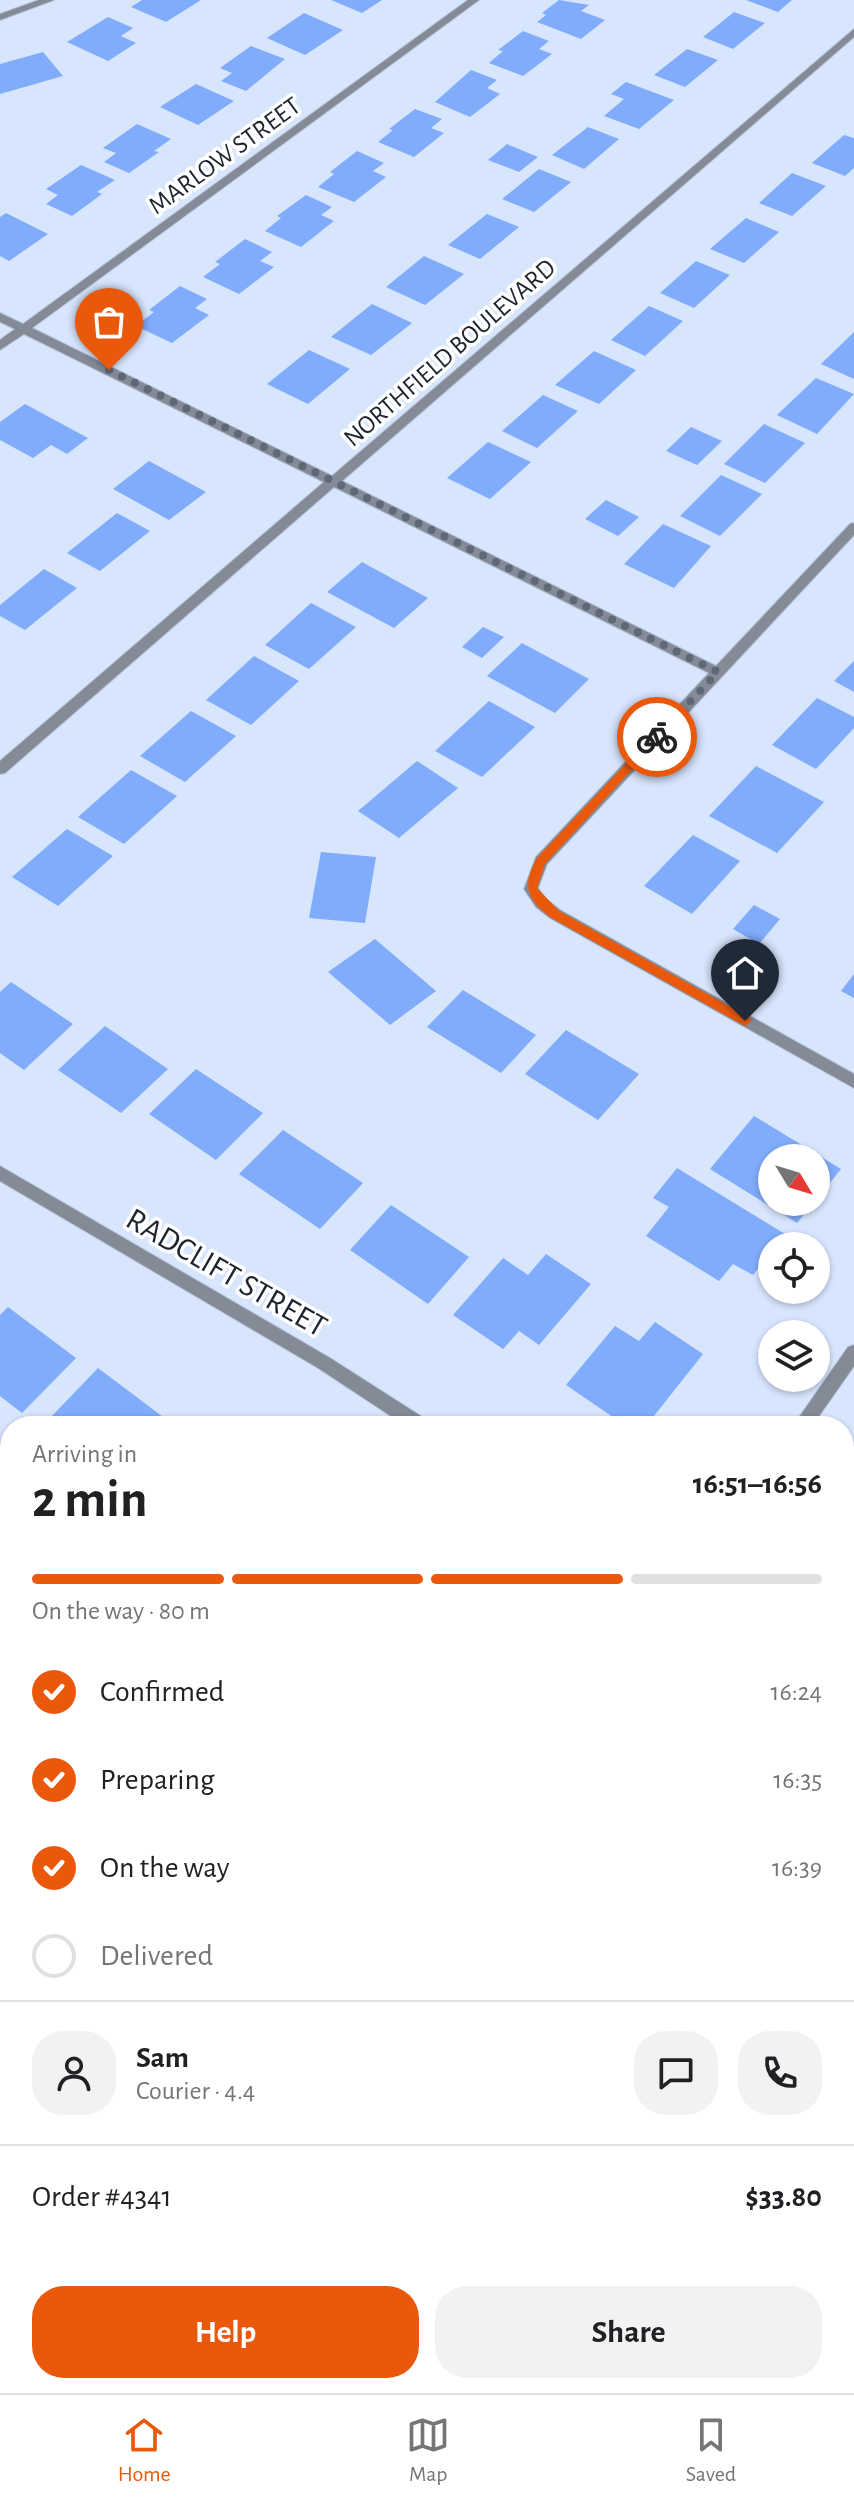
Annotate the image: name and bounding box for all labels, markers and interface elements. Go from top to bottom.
street label: MARLOW STREET [144,92,305,219]
street label: NORTHFIELD BOULEVARD [339,254,560,451]
pin [75,288,143,370]
icon: bag [87,300,131,344]
courier [617,697,697,777]
icon: bike [635,715,679,759]
pin [711,939,779,1021]
icon: home [723,951,767,995]
north arrow [758,1144,830,1216]
map controls [758,1144,830,1392]
street label: RADCLIFT STREET [121,1203,332,1343]
button: locate [758,1232,830,1304]
button: layers [758,1320,830,1392]
text: Arriving in [32,1441,137,1467]
text: 16:51–16:56 [693,1469,822,1499]
text: 2 min [32,1474,147,1526]
text: On the way · 80 m [32,1598,210,1624]
icon: check [32,1670,76,1714]
text: Confirmed [100,1677,224,1707]
text: 16:24 [771,1679,822,1705]
icon: check [32,1758,76,1802]
text: Preparing [100,1765,215,1795]
text: 16:35 [773,1767,822,1793]
icon: check [32,1846,76,1890]
text: On the way [100,1853,229,1883]
text: 16:39 [772,1855,822,1881]
text: Delivered [100,1941,213,1971]
button: person [32,2031,116,2115]
button: chat [634,2031,718,2115]
button: phone [738,2031,822,2115]
text: Sam [136,2043,189,2073]
text: Courier · 4.4 [136,2078,255,2104]
text: Order #4341 [32,2182,172,2212]
text: $33.80 [745,2182,822,2212]
button: Help [32,2286,419,2378]
button: Share [435,2286,822,2378]
tab: Home [118,2413,171,2487]
tab: Map [406,2413,450,2487]
tab: Saved [686,2413,736,2487]

